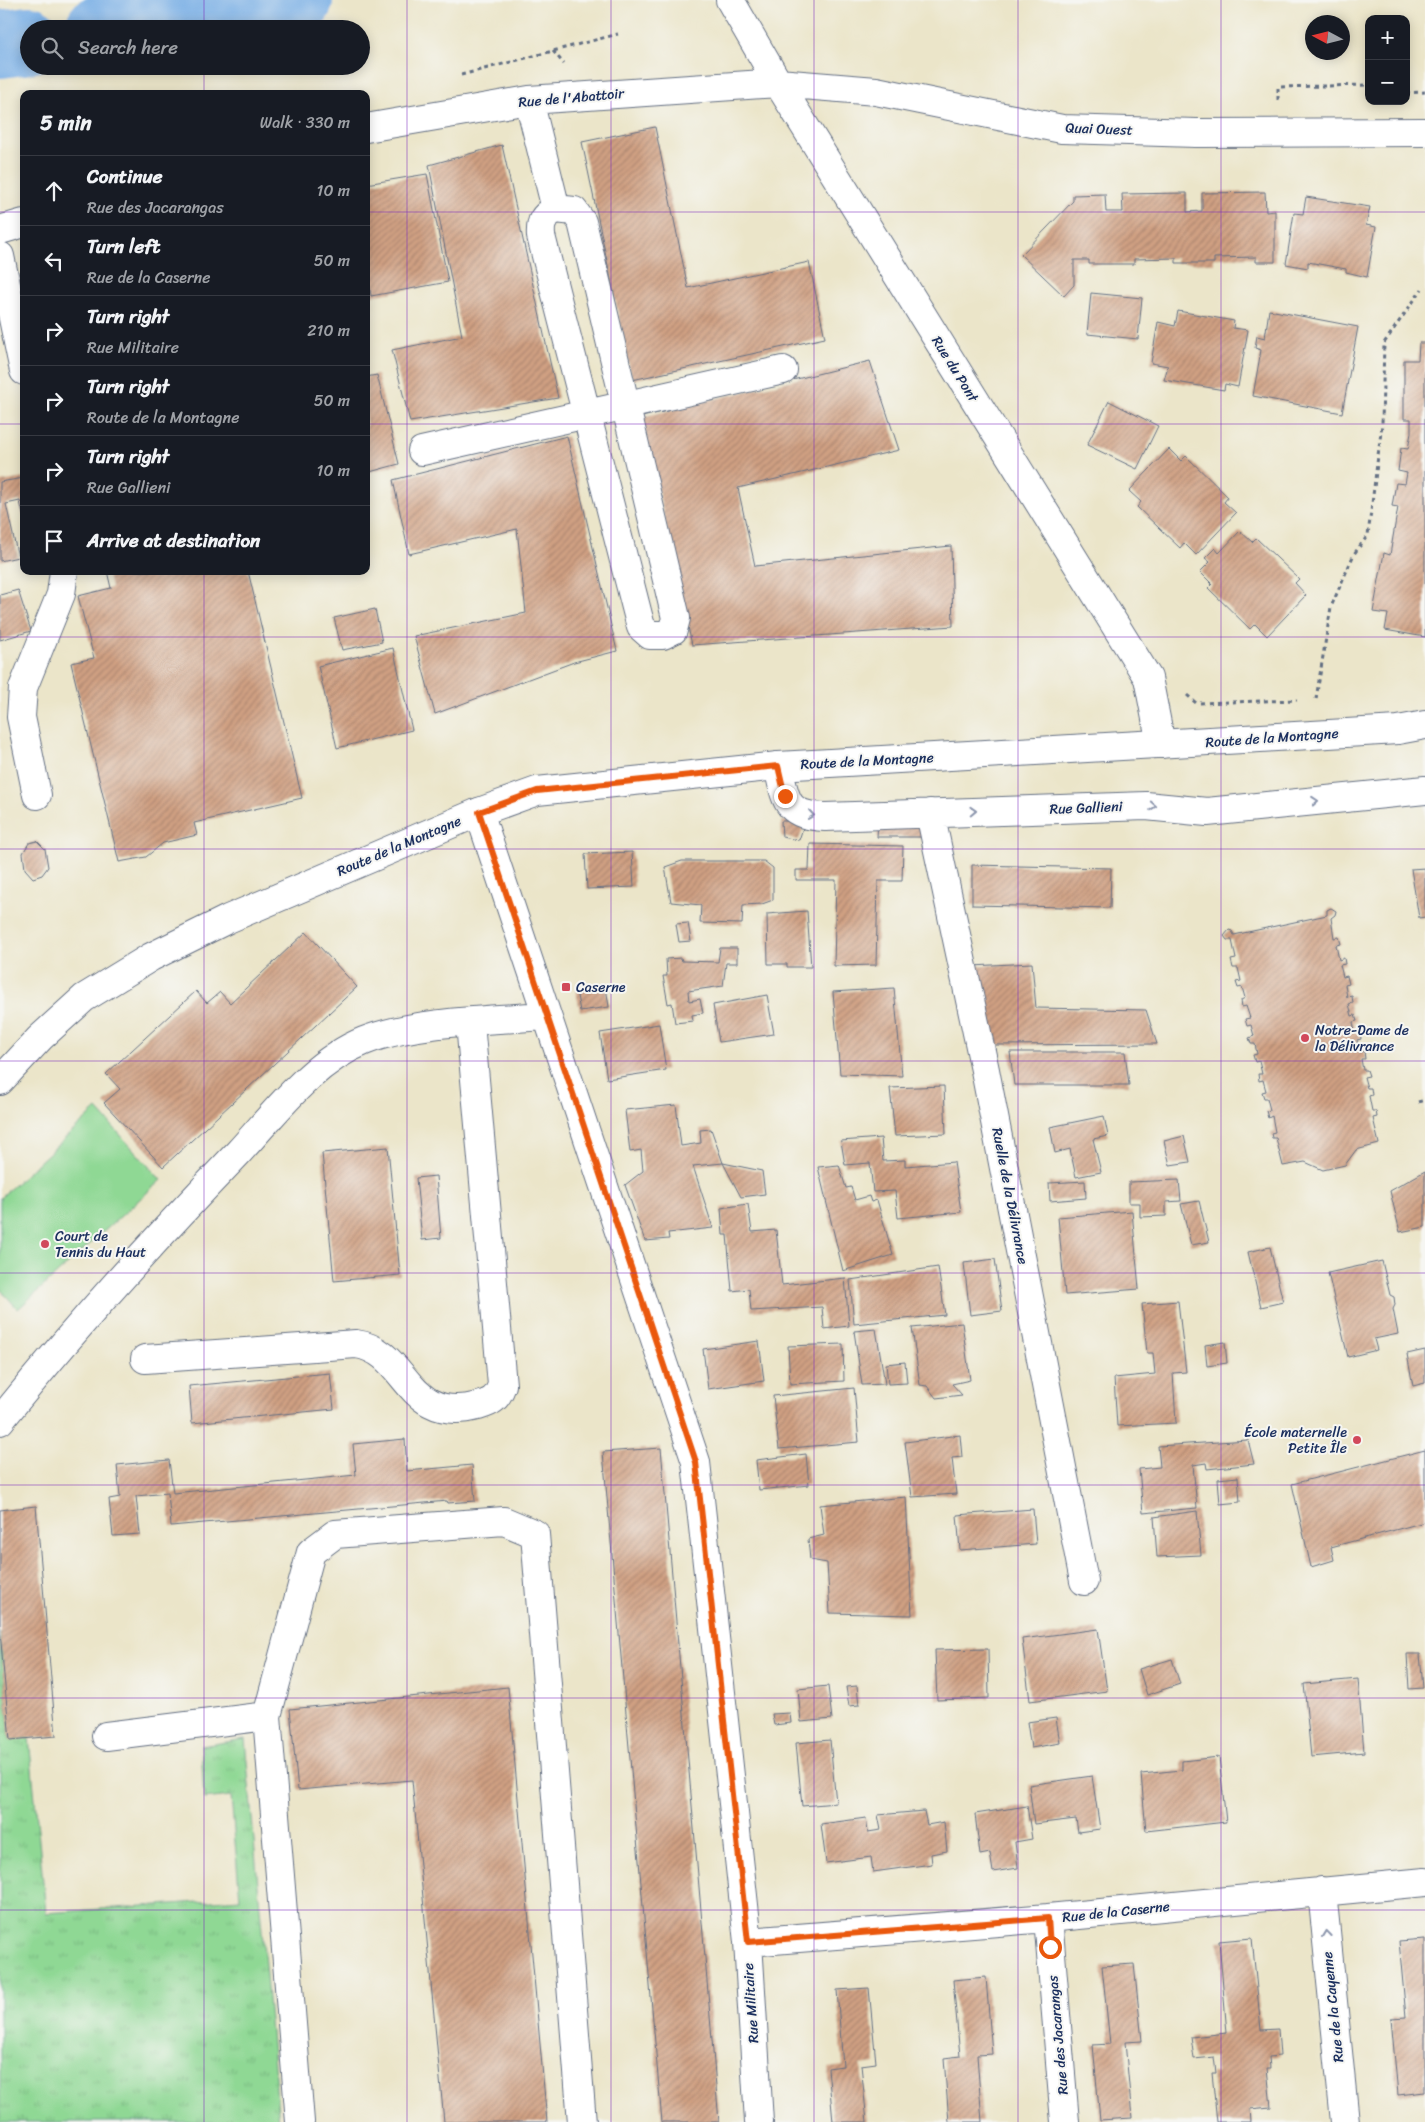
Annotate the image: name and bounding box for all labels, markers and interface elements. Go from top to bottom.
north arrow [1305,15,1350,60]
map controls [1365,15,1410,105]
button: + [1365,15,1410,60]
search box [20,20,370,75]
text: Search here [78,31,178,64]
icon: search [38,34,66,62]
button: − [1365,60,1410,105]
street label: Rue de l'Abattoir [517,81,626,115]
text: 5 min [40,104,92,142]
text: Walk · 330 m [260,108,350,137]
street label: Quai Ouest [1065,115,1133,143]
text: Continue [87,160,163,193]
text: 10 m [317,176,350,205]
icon: ahead [40,177,68,205]
text: Rue des Jacarangas [87,193,224,222]
text: Turn left [87,230,160,263]
text: 50 m [314,246,350,275]
icon: left [40,247,68,275]
text: Rue de la Caserne [87,263,210,292]
text: Turn right [87,300,169,333]
text: 210 m [307,316,350,345]
icon: right [40,317,68,345]
street label: Rue du Pont [925,331,986,408]
text: Rue Militaire [87,333,179,362]
text: Turn right [87,370,169,403]
text: 50 m [314,386,350,415]
icon: right [40,387,68,415]
text: Route de la Montagne [87,403,239,432]
text: Turn right [87,440,169,473]
text: 10 m [317,456,350,485]
icon: right [40,457,68,485]
text: Rue Gallieni [87,473,171,502]
text: Arrive at destination [87,524,260,557]
icon: arrive [40,527,68,555]
street label: Route de la Montagne [1205,721,1339,755]
street label: Route de la Montagne [800,745,934,777]
route end [774,785,797,808]
street label: Rue Gallieni [1049,794,1124,822]
one-way arrow [1311,795,1319,806]
one-way arrow [1150,801,1158,812]
one-way arrow [970,806,978,817]
street label: Route de la Montagne [333,808,465,884]
one-way arrow [807,810,816,820]
place label: Caserne [576,975,626,1000]
marker: Caserne [560,981,572,993]
place label: Notre-Dame de la Délivrance [1315,1018,1409,1059]
marker: Notre-Dame de la Délivrance [1299,1032,1311,1044]
street label: Ruelle de la Délivrance [984,1125,1036,1267]
place label: Court de Tennis du Haut [55,1224,146,1265]
marker: Court de Tennis du Haut [39,1238,51,1250]
place label: École maternelle Petite Île [1244,1420,1347,1461]
marker: École maternelle Petite Île [1351,1434,1363,1446]
street label: Rue de la Caserne [1061,1894,1171,1930]
one-way arrow [1321,1930,1332,1938]
route start [1039,1936,1062,1959]
street label: Rue de la Cayenne [1315,1950,1351,2064]
street label: Rue Militaire [736,1962,766,2044]
street label: Rue des Jacarangas [1040,1974,1076,2096]

